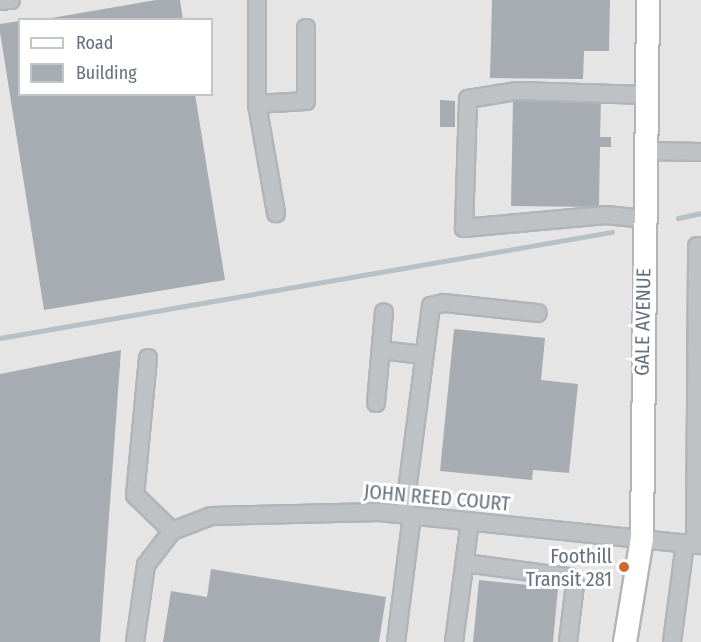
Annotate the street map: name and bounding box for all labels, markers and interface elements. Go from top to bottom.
legend [18,18,213,96]
text: Road [76,32,113,54]
text: Building [76,62,137,84]
street label: GALE AVENUE [630,268,656,376]
street label: JOHN REED COURT [363,480,511,516]
place label: Foothill Transit 281 [526,544,612,591]
marker: Foothill Transit 281 [617,560,631,574]

